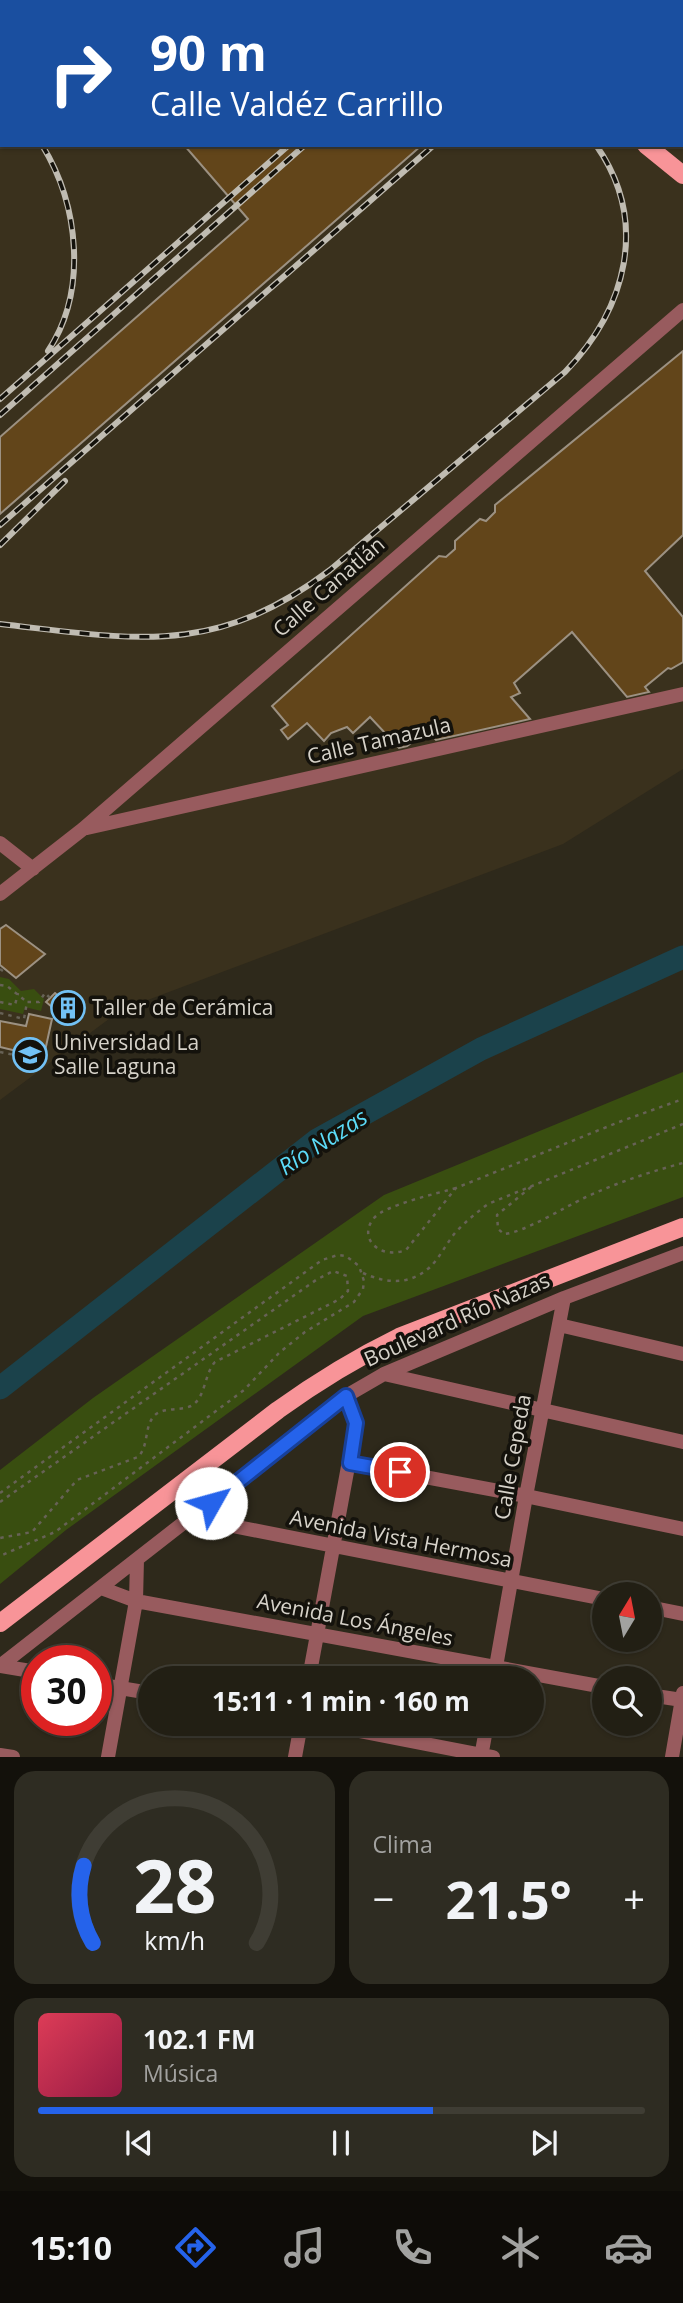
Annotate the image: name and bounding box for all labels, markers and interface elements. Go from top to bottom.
text: 90 m [150,19,267,85]
icon: right [35,28,126,119]
text: Calle Valdéz Carrillo [150,82,444,125]
street label: Calle Canatlán [267,530,390,643]
street label: Calle Tamazula [304,710,453,770]
building icon: Taller de Cerámica [49,989,87,1027]
place label: Taller de Cerámica [92,993,274,1021]
place label: Universidad La Salle Laguna [54,1028,199,1080]
school or university icon: Universidad La Salle Laguna [11,1036,49,1074]
water label: Río Nazas [272,1100,373,1182]
street label: Boulevard Río Nazas [359,1266,554,1373]
street label: Calle Cepeda [487,1392,537,1522]
pin [370,1442,430,1502]
icon: arrive [381,1453,419,1491]
position arrow [174,1466,248,1540]
street label: Avenida Vista Hermosa [288,1503,515,1573]
north arrow [592,1582,662,1652]
map controls [592,1582,662,1736]
street label: Avenida Los Ángeles [255,1586,456,1652]
speed limit sign: 30 [21,1645,112,1736]
button: search [592,1666,662,1736]
text: 15:11 · 1 min · 160 m [212,1683,470,1719]
text: Clima [373,1828,433,1860]
text: 28 [133,1836,216,1935]
text: 21.5° [446,1863,572,1934]
text: − [373,1872,394,1924]
text: + [623,1872,645,1924]
text: km/h [144,1923,205,1957]
text: 102.1 FM [143,2021,255,2057]
text: Música [143,2057,218,2089]
icon: previous [120,2124,158,2162]
icon: pause [322,2124,360,2162]
icon: next [525,2124,563,2162]
icon: directions [171,2223,220,2272]
icon: music [280,2223,329,2272]
icon: phone [388,2223,437,2272]
icon: climate [496,2223,545,2272]
icon: car [604,2223,653,2272]
text: 15:10 [30,2226,112,2269]

